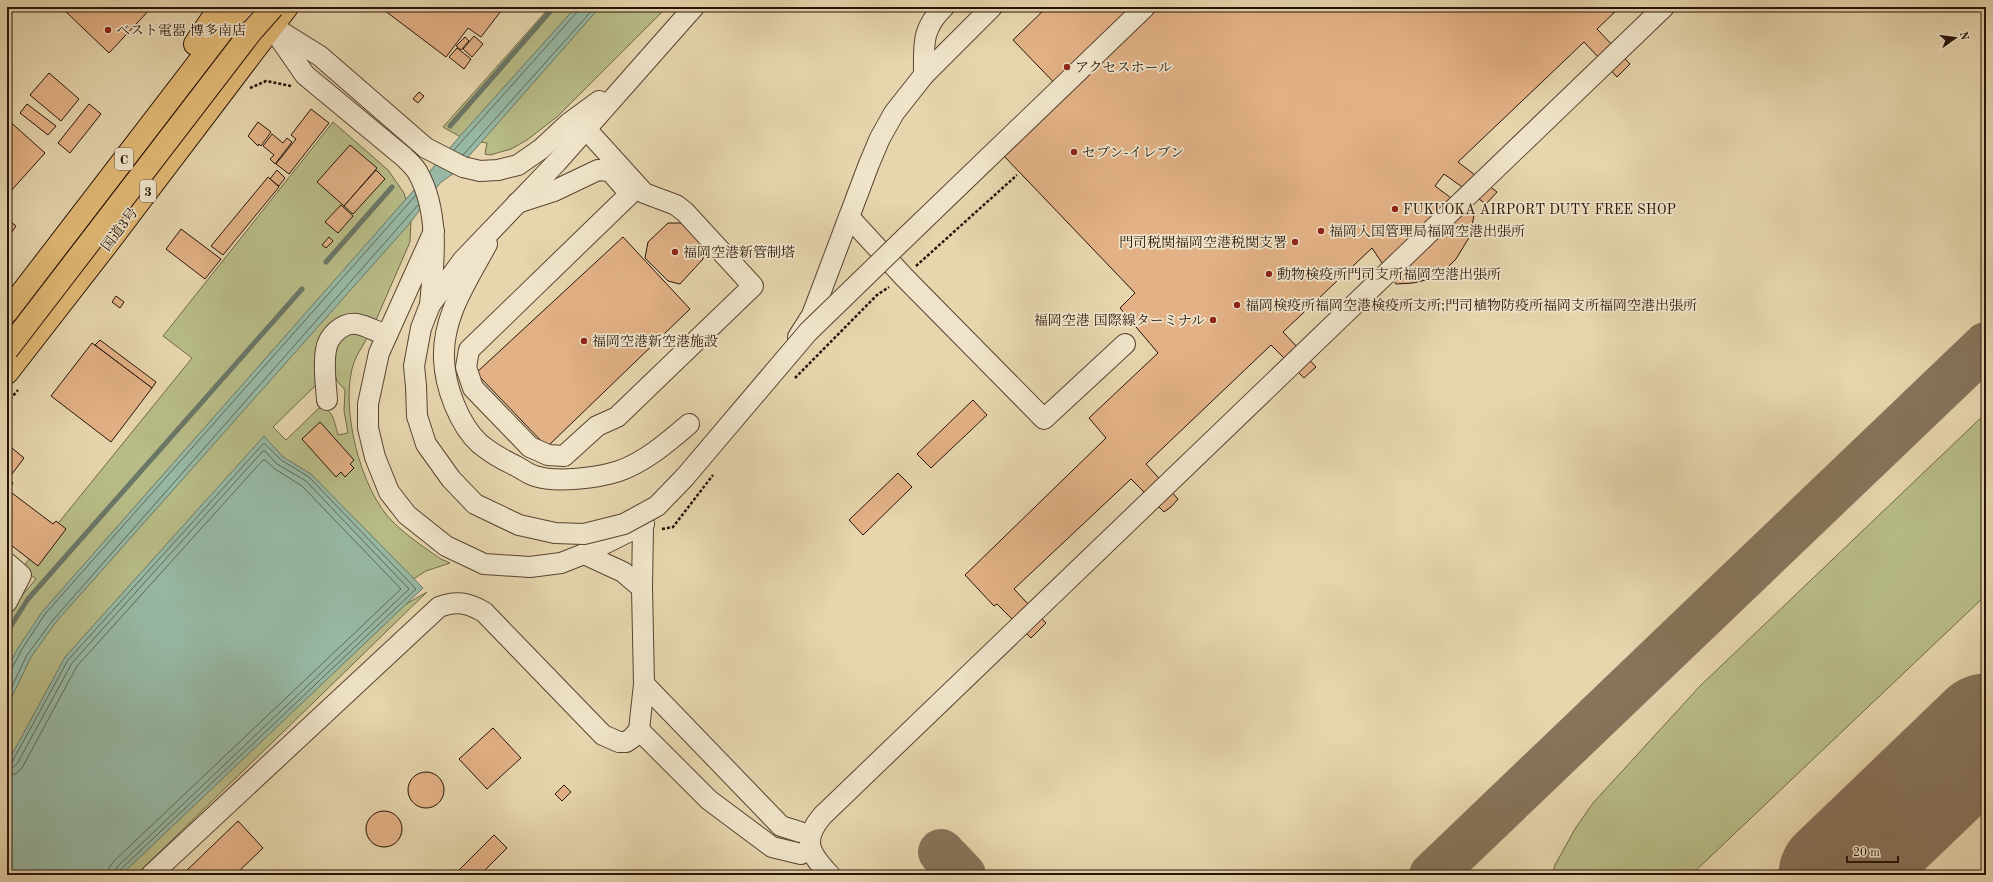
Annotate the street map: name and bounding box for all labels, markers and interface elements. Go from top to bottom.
north arrow [1935,18,1975,58]
place label: ベスト電器 博多南店 [116,23,246,38]
marker: ベスト電器 博多南店 [103,25,113,35]
text: N [1957,31,1970,42]
place label: アクセスホール [1075,60,1172,75]
marker: アクセスホール [1062,62,1072,72]
place label: セブン-イレブン [1082,145,1184,160]
marker: セブン-イレブン [1069,147,1079,157]
road number: C [115,148,133,170]
road number: 3 [140,180,156,202]
place label: FUKUOKA AIRPORT DUTY FREE SHOP [1403,203,1676,217]
marker: FUKUOKA AIRPORT DUTY FREE SHOP [1390,204,1400,214]
street label: 国道3号 [98,205,140,254]
place label: 福岡入国管理局福岡空港出張所 [1329,224,1525,239]
marker: 福岡入国管理局福岡空港出張所 [1316,226,1326,236]
place label: 門司税関福岡空港税関支署 [1119,235,1287,250]
marker: 門司税関福岡空港税関支署 [1290,237,1300,247]
place label: 福岡空港新管制塔 [683,245,795,260]
marker: 福岡空港新管制塔 [670,247,680,257]
place label: 動物検疫所門司支所福岡空港出張所 [1277,267,1501,282]
marker: 動物検疫所門司支所福岡空港出張所 [1264,269,1274,279]
place label: 福岡検疫所福岡空港検疫所支所;門司植物防疫所福岡支所福岡空港出張所 [1245,298,1697,313]
marker: 福岡検疫所福岡空港検疫所支所;門司植物防疫所福岡支所福岡空港出張所 [1232,300,1242,310]
place label: 福岡空港 国際線ターミナル [1034,313,1205,328]
marker: 福岡空港 国際線ターミナル [1208,315,1218,325]
place label: 福岡空港新空港施設 [592,334,718,349]
marker: 福岡空港新空港施設 [579,336,589,346]
scale bar [1847,838,1898,864]
text: 20 m [1853,847,1880,859]

